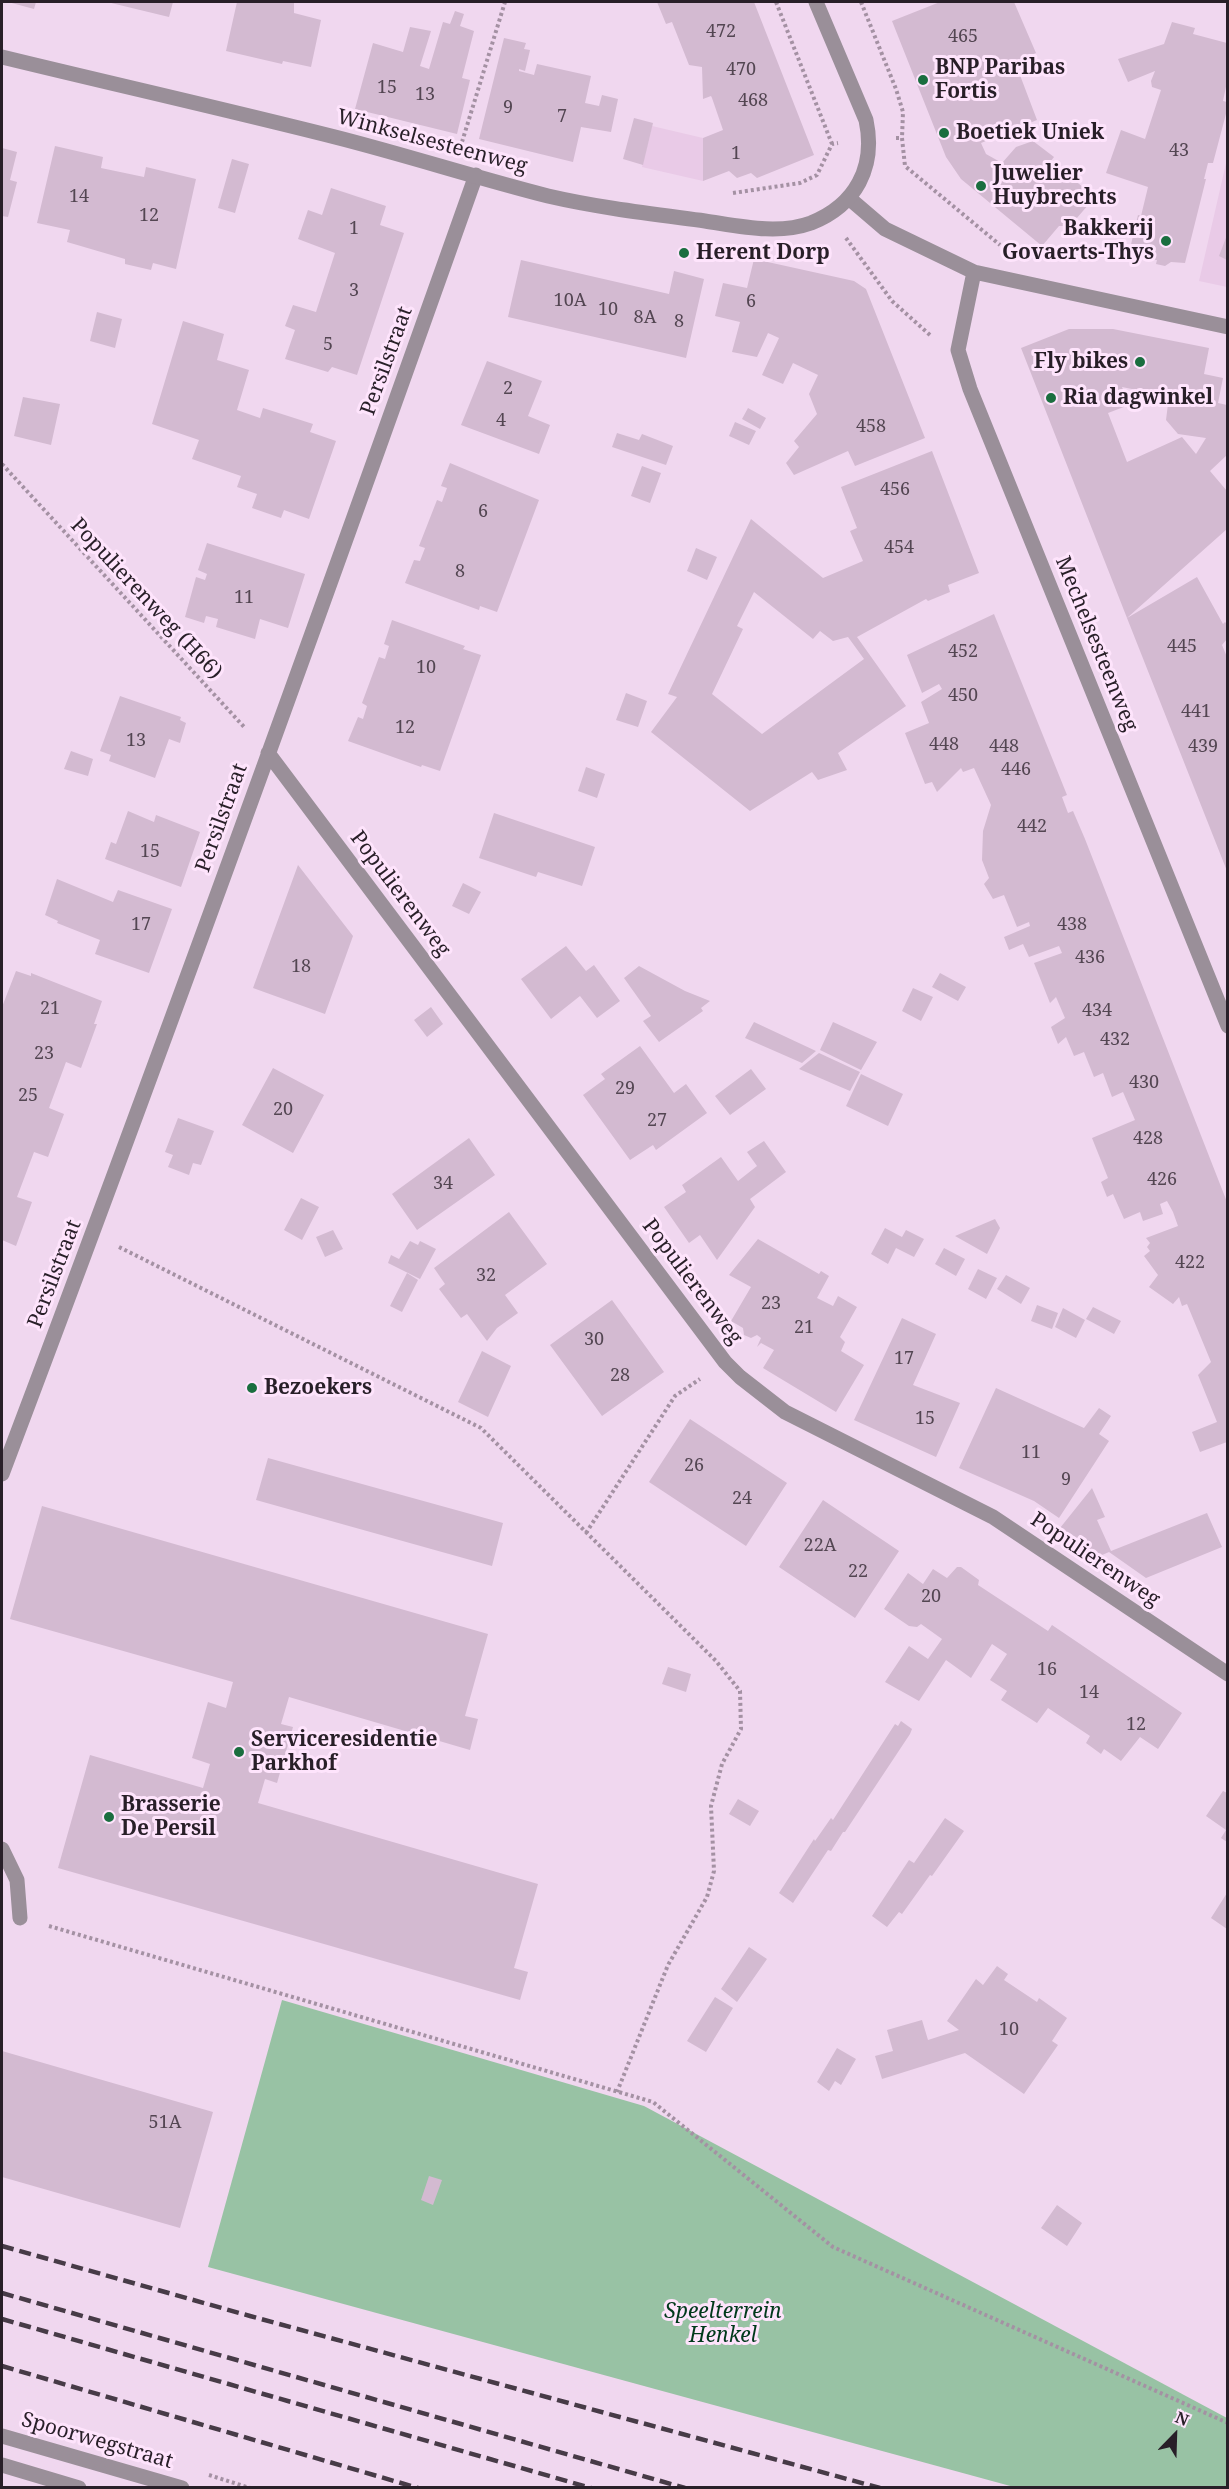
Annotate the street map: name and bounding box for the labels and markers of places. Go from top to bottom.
place label: BNP Paribas Fortis [935,55,1065,105]
marker: BNP Paribas Fortis [916,73,930,87]
place label: Boetiek Uniek [956,120,1104,146]
marker: Boetiek Uniek [937,126,951,140]
place label: Juwelier Huybrechts [993,161,1117,211]
marker: Juwelier Huybrechts [974,179,988,193]
place label: Bakkerij Govaerts-Thys [1002,216,1154,266]
marker: Bakkerij Govaerts-Thys [1159,234,1173,248]
place label: Herent Dorp [696,240,830,266]
marker: Herent Dorp [677,246,691,260]
place label: Fly bikes [1034,349,1128,375]
marker: Fly bikes [1133,355,1147,369]
place label: Ria dagwinkel [1063,385,1213,411]
marker: Ria dagwinkel [1044,391,1058,405]
place label: Bezoekers [264,1375,372,1401]
marker: Bezoekers [245,1381,259,1395]
place label: Serviceresidentie Parkhof [251,1727,437,1777]
marker: Serviceresidentie Parkhof [232,1745,246,1759]
place label: Brasserie De Persil [121,1792,221,1842]
marker: Brasserie De Persil [102,1810,116,1824]

